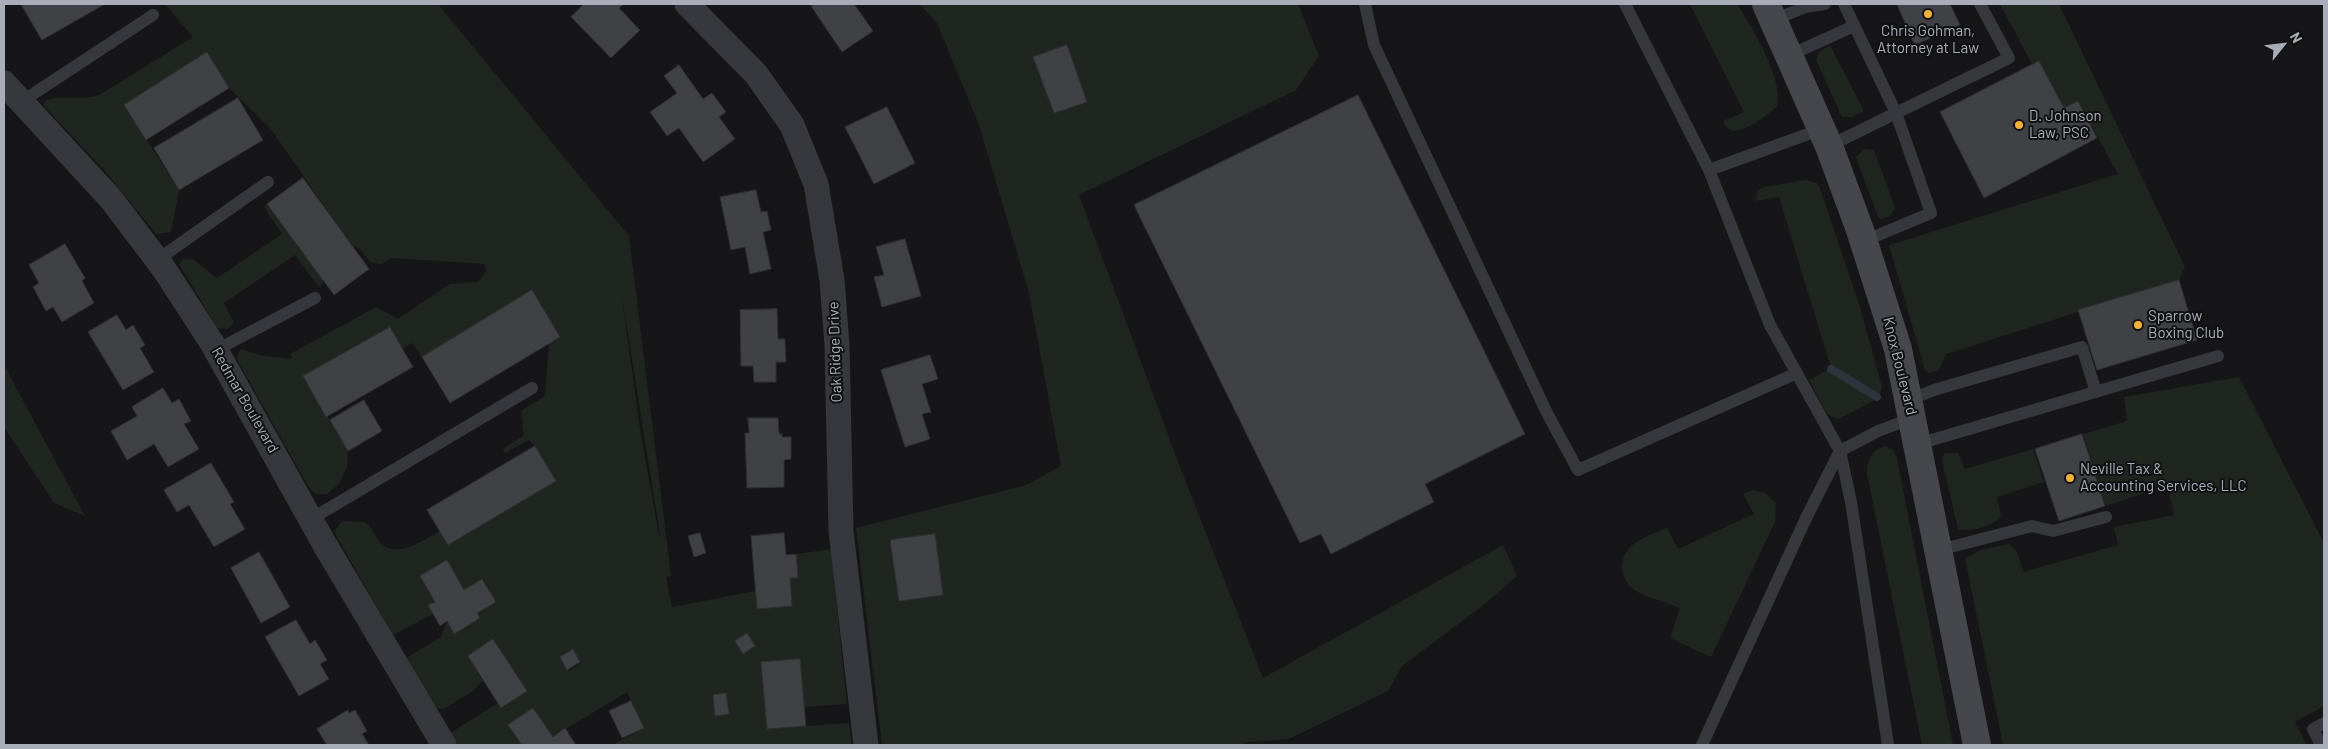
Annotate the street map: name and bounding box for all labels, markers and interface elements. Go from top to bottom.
marker: Chris Gohman, Attorney at Law [1922,8,1934,20]
north arrow [2258,20,2308,70]
place label: Chris Gohman, Attorney at Law [1877,22,1979,57]
text: N [2287,29,2306,46]
place label: D. Johnson Law, PSC [2029,107,2102,142]
marker: D. Johnson Law, PSC [2013,119,2025,131]
street label: Oak Ridge Drive [824,301,846,403]
place label: Sparrow Boxing Club [2148,307,2224,342]
street label: Knox Boulevard [1879,315,1921,417]
marker: Sparrow Boxing Club [2132,319,2144,331]
street label: Redmar Boulevard [207,344,283,456]
place label: Neville Tax & Accounting Services, LLC [2080,460,2247,495]
marker: Neville Tax & Accounting Services, LLC [2064,472,2076,484]

